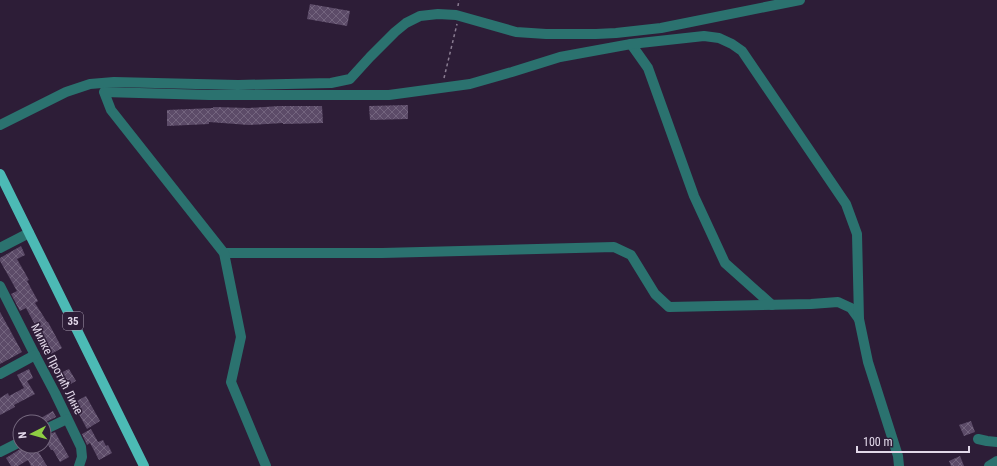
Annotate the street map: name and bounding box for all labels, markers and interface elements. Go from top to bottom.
road number: 35 [63,312,83,330]
street label: Милке Протић Лине [28,321,86,417]
north arrow [12,414,52,454]
scale bar [857,428,969,454]
text: N [16,431,29,439]
text: 100 m [863,435,893,449]

